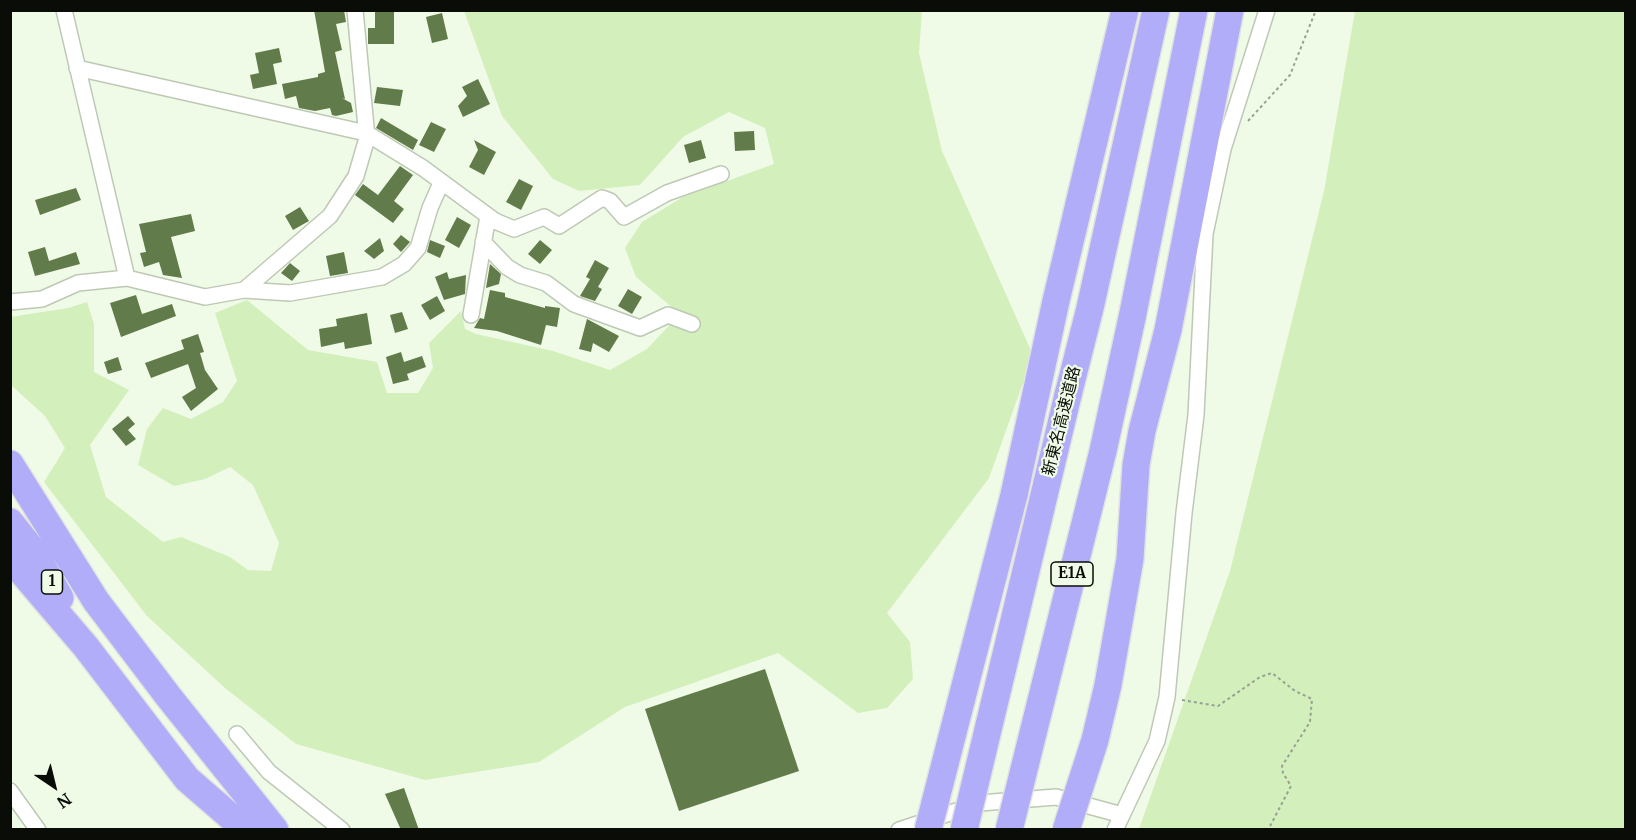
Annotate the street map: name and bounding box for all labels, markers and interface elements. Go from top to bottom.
street label: 新東名高速道路 [1039,364,1085,478]
road number: E1A [1051,562,1093,586]
road number: 1 [42,570,62,594]
north arrow [24,756,84,816]
text: N [53,789,75,813]

